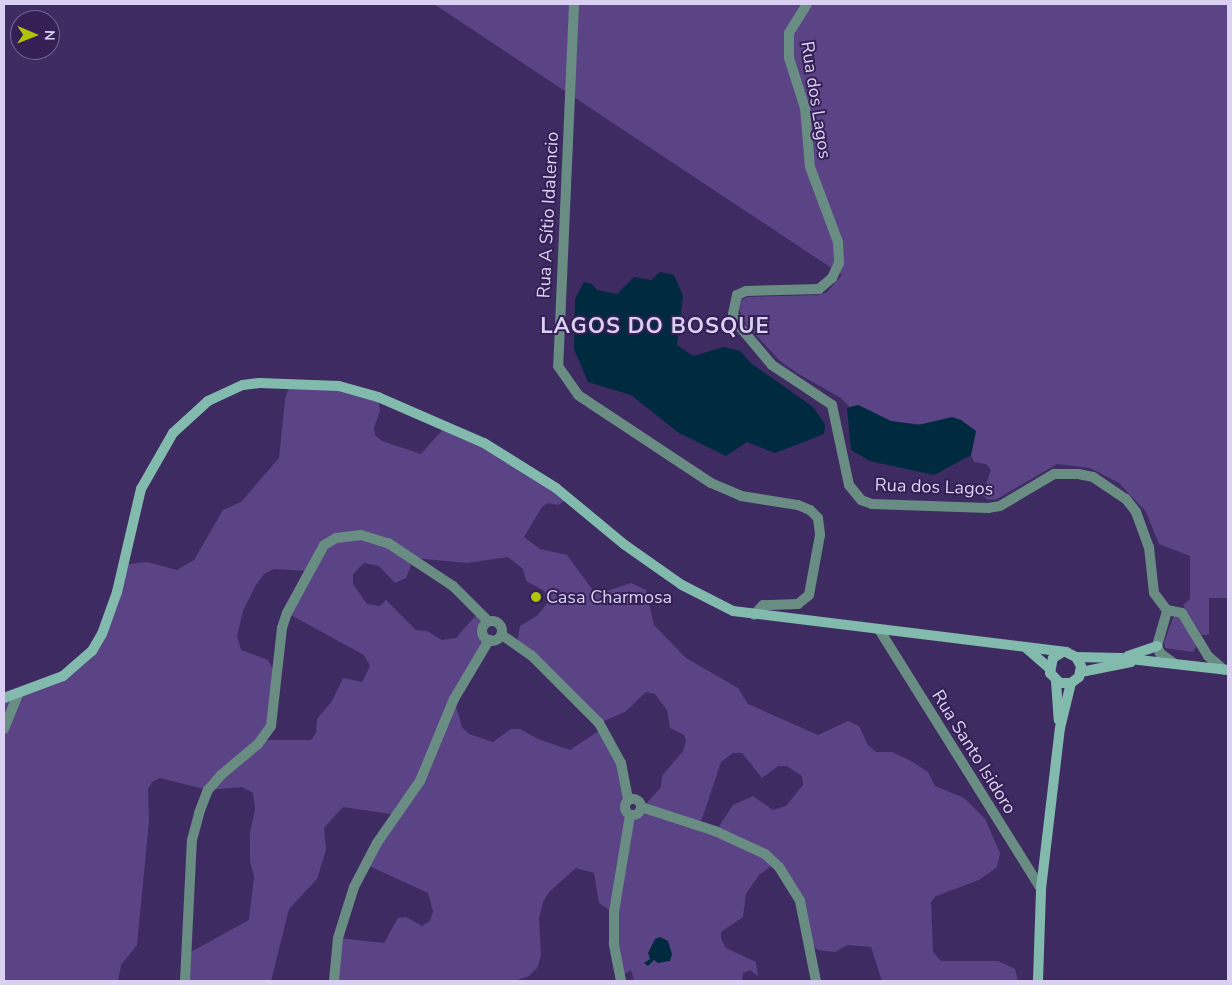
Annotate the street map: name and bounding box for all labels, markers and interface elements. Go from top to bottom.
north arrow [10,10,60,60]
text: N [40,30,59,41]
street label: Rua dos Lagos [796,40,836,160]
street label: Rua A Sítio Idalencio [533,131,563,299]
district label: LAGOS DO BOSQUE [538,314,772,340]
street label: Rua dos Lagos [874,474,994,500]
place label: Casa Charmosa [546,586,672,608]
marker: Casa Charmosa [530,591,542,603]
street label: Rua Santo Isidoro [927,686,1021,818]

